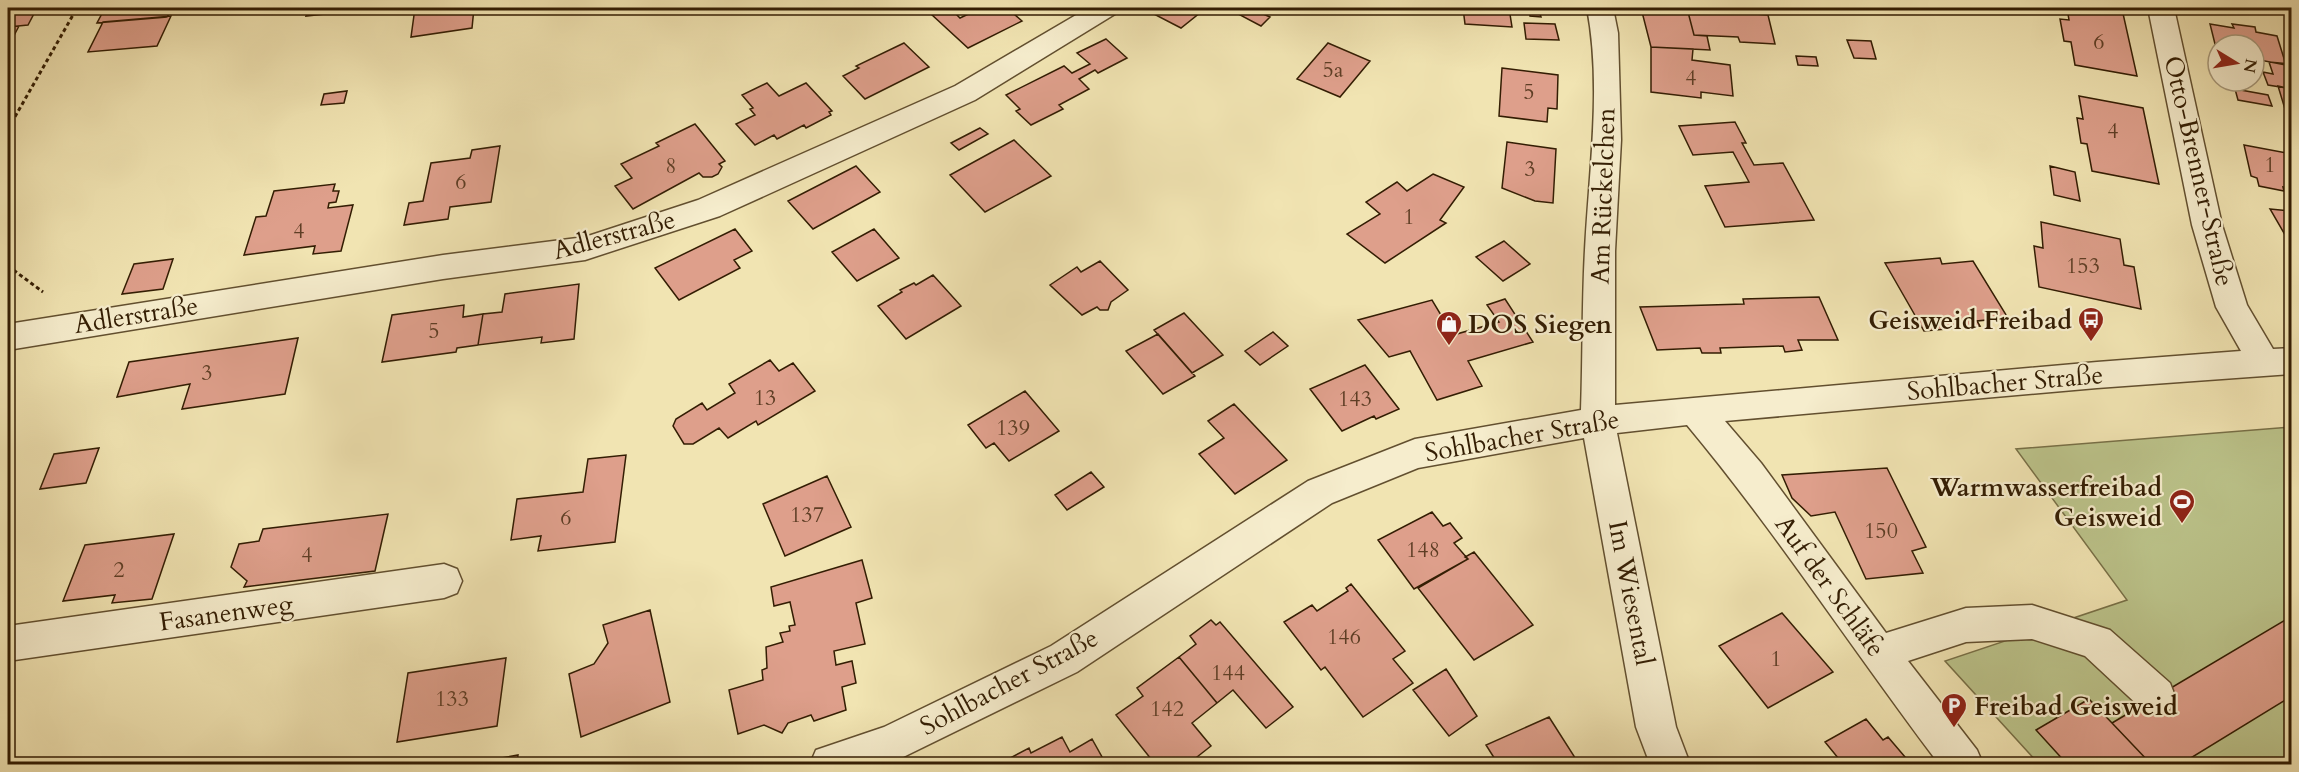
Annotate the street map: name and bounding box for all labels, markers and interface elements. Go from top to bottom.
house number: 6 [2093,27,2105,57]
north arrow [2206,33,2266,93]
street label: Otto-Brenner-Straße [2155,52,2243,290]
house number: 5a [1323,55,1344,85]
text: N [2238,57,2262,75]
house number: 4 [1685,63,1697,93]
house number: 5 [1523,77,1535,107]
street label: Am Rückelchen [1582,107,1624,285]
house number: 4 [2107,116,2119,146]
house number: 1 [2264,150,2276,180]
house number: 8 [665,151,677,181]
house number: 3 [1524,154,1536,184]
house number: 6 [455,167,467,197]
street label: Adlerstraße [549,202,679,268]
house number: 1 [1403,202,1415,232]
house number: 4 [293,216,305,246]
house number: 153 [2066,251,2100,281]
street label: Adlerstraße [71,288,201,342]
place label: Geisweid Freibad [1868,303,2072,338]
bus stop icon: Geisweid Freibad [2076,305,2106,343]
place label: DOS Siegen [1468,307,1613,342]
shop icon: DOS Siegen [1434,309,1464,347]
house number: 5 [428,316,440,346]
street label: Sohlbacher Straße [1905,357,2105,409]
house number: 3 [201,358,213,388]
house number: 13 [754,383,776,413]
house number: 143 [1338,384,1372,414]
street label: Sohlbacher Straße [1422,402,1622,470]
house number: 139 [996,413,1030,443]
place label: Warmwasserfreibad Geisweid [1929,470,2162,535]
sports icon: Warmwasserfreibad Geisweid [2167,487,2197,525]
house number: 137 [790,500,824,530]
house number: 6 [560,503,572,533]
street label: Auf der Schläfe [1767,508,1893,664]
house number: 150 [1864,516,1898,546]
street label: Im Wiesental [1600,517,1662,669]
house number: 148 [1406,535,1440,565]
house number: 4 [301,540,313,570]
house number: 2 [113,555,125,585]
street label: Fasanenweg [157,586,295,640]
street label: Sohlbacher Straße [914,620,1104,744]
house number: 146 [1327,622,1361,652]
house number: 1 [1770,644,1782,674]
house number: 144 [1211,658,1245,688]
house number: 133 [435,684,469,714]
place label: Freibad Geisweid [1974,689,2178,724]
parking icon: Freibad Geisweid [1939,691,1969,729]
house number: 142 [1150,694,1184,724]

